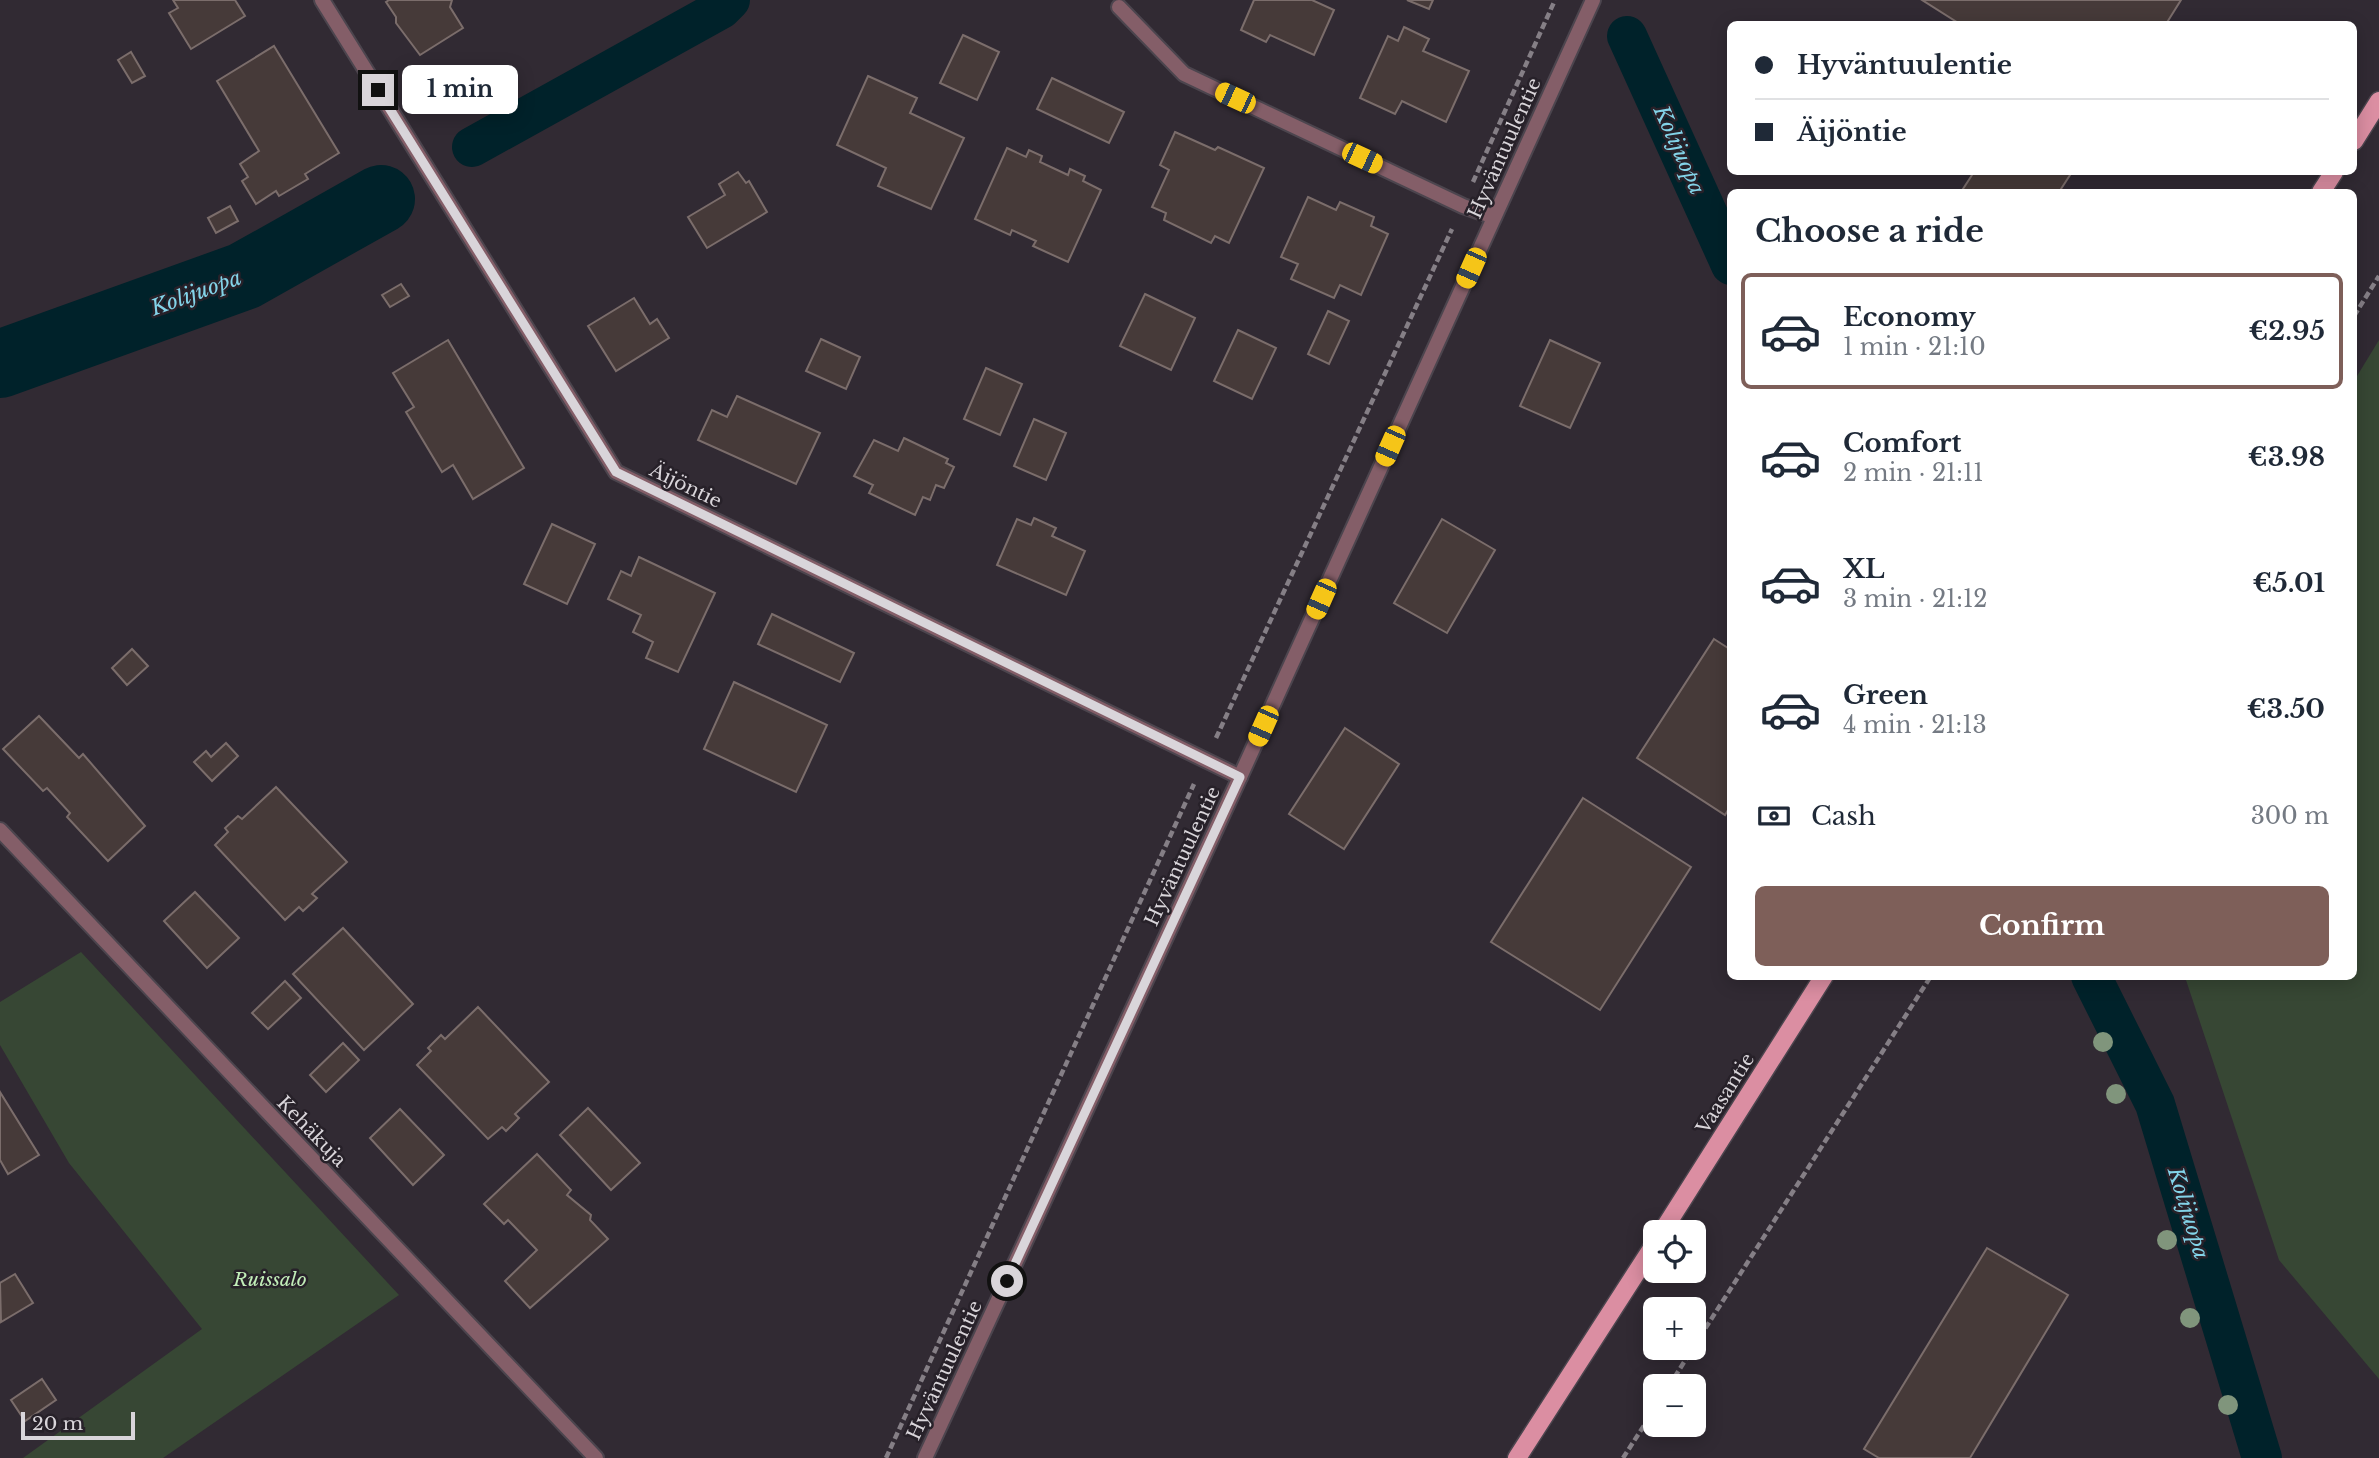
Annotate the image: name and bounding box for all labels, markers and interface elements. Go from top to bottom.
text: Hyväntuulentie [1797,49,2012,81]
callout: 1 min [402,66,518,114]
route end [362,74,394,106]
street label: Hyväntuulentie [1463,74,1546,222]
text: 1 min [427,75,493,103]
car [1212,80,1259,116]
water label: Kolijuopa [1647,101,1710,199]
text: Äijöntie [1797,116,1907,148]
car [1339,140,1386,176]
text: Choose a ride [1755,211,1984,251]
car [1453,245,1490,291]
water label: Kolijuopa [146,265,245,322]
icon: car [1759,300,1822,363]
text: Economy [1843,301,1976,333]
text: €2.95 [2249,315,2325,347]
text: 1 min · 21:10 [1843,333,1986,361]
car [1372,423,1409,469]
icon: car [1759,426,1822,489]
text: Comfort [1843,427,1961,459]
text: €3.98 [2248,441,2325,473]
street label: Äijöntie [645,458,725,513]
text: 2 min · 21:11 [1843,459,1983,487]
icon: car [1759,552,1822,615]
text: XL [1843,553,1885,585]
text: €5.01 [2253,567,2325,599]
car [1303,576,1340,622]
text: 3 min · 21:12 [1843,585,1987,613]
icon: car [1759,678,1822,741]
text: Green [1843,679,1928,711]
text: €3.50 [2247,693,2325,725]
car [1245,703,1282,749]
text: 4 min · 21:13 [1843,711,1987,739]
street label: Hyväntuulentie [1140,783,1225,930]
icon: cash [1755,797,1793,835]
text: Cash [1811,800,1876,832]
text: 300 m [2251,802,2329,830]
button: Confirm [1755,886,2329,966]
street label: Vaasantie [1691,1049,1759,1139]
street label: Kehäkuja [272,1091,351,1172]
water label: Kolijuopa [2161,1163,2214,1262]
map controls [1643,1220,1706,1437]
button: locate [1643,1220,1706,1283]
route start [991,1265,1023,1297]
park label: Ruissalo [232,1268,307,1291]
street label: Hyväntuulentie [902,1297,987,1444]
button: + [1643,1297,1706,1360]
button: − [1643,1374,1706,1437]
scale bar [21,1409,135,1441]
text: 20 m [32,1412,83,1435]

